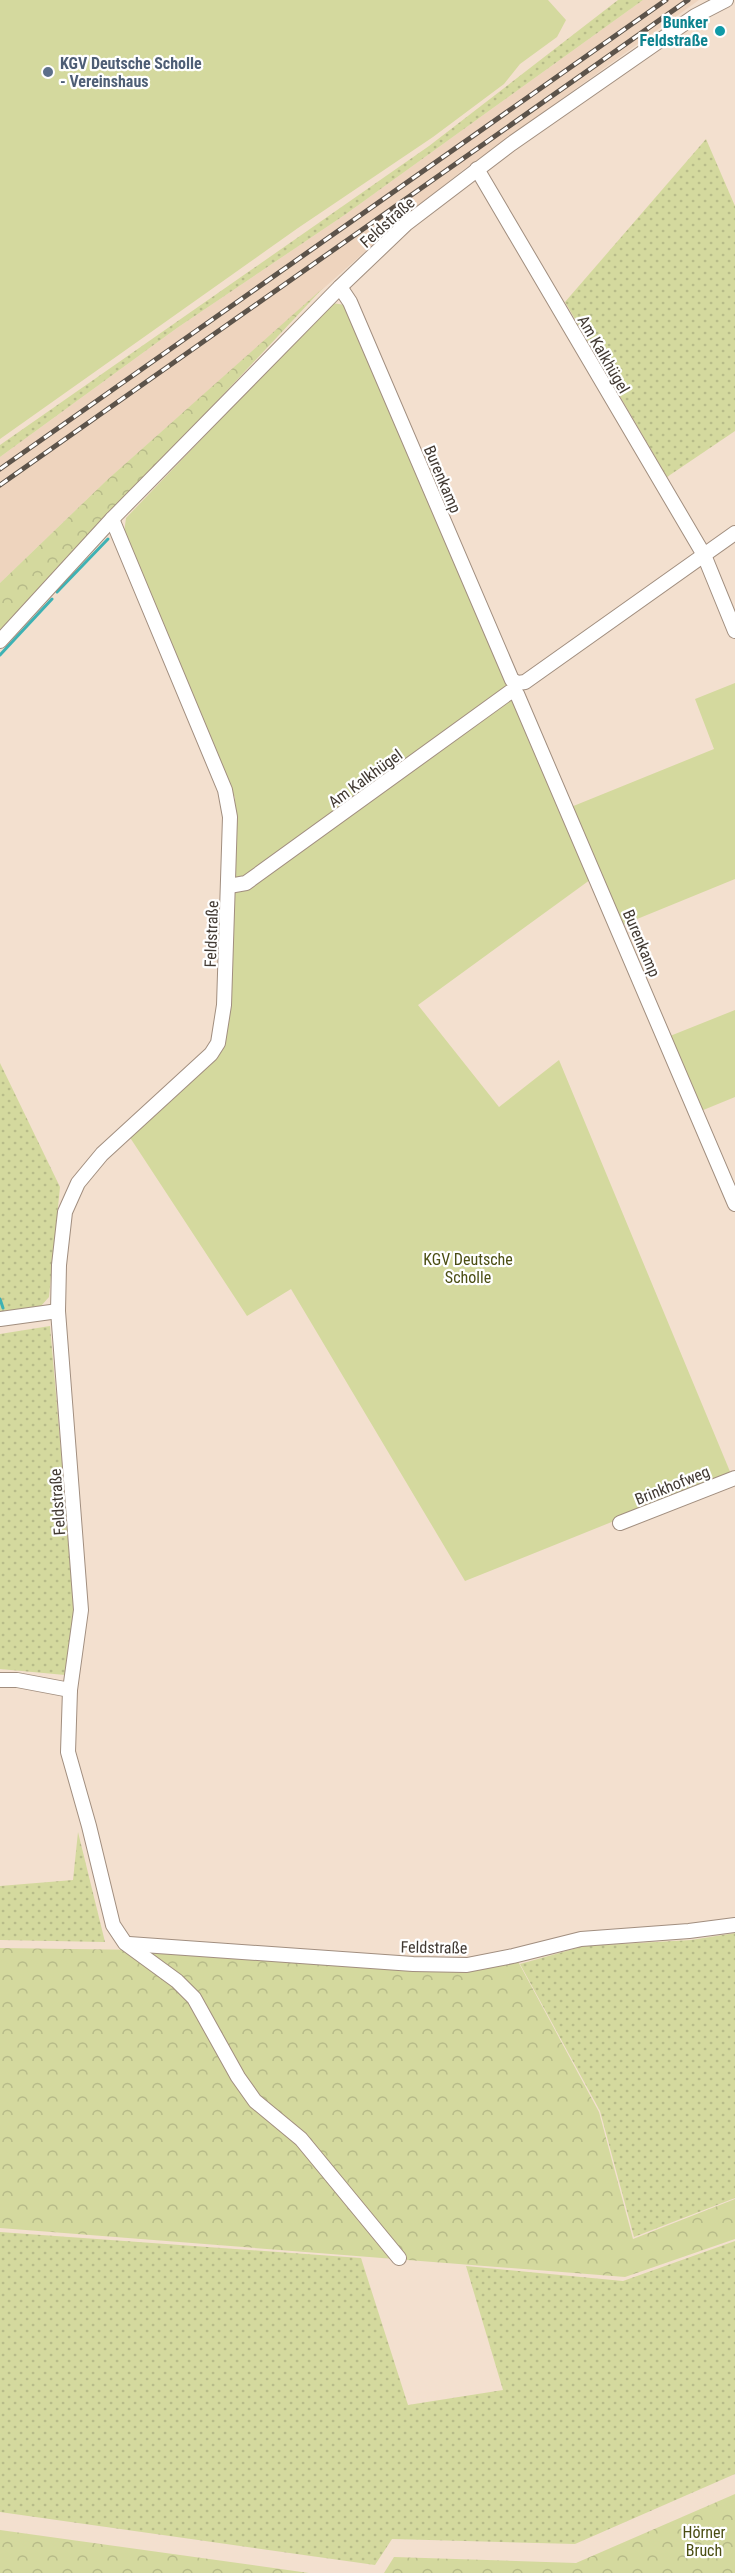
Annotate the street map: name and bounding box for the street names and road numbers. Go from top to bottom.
street label: Feldstraße [356,193,418,252]
street label: Am Kalkhügel [574,312,633,397]
street label: Burenkamp [420,443,465,516]
street label: Am Kalkhügel [325,745,406,812]
street label: Feldstraße [201,900,222,968]
street label: Burenkamp [619,907,664,980]
street label: Brinkhofweg [632,1462,712,1509]
street label: Feldstraße [46,1468,69,1536]
street label: Feldstraße [400,1937,468,1958]

